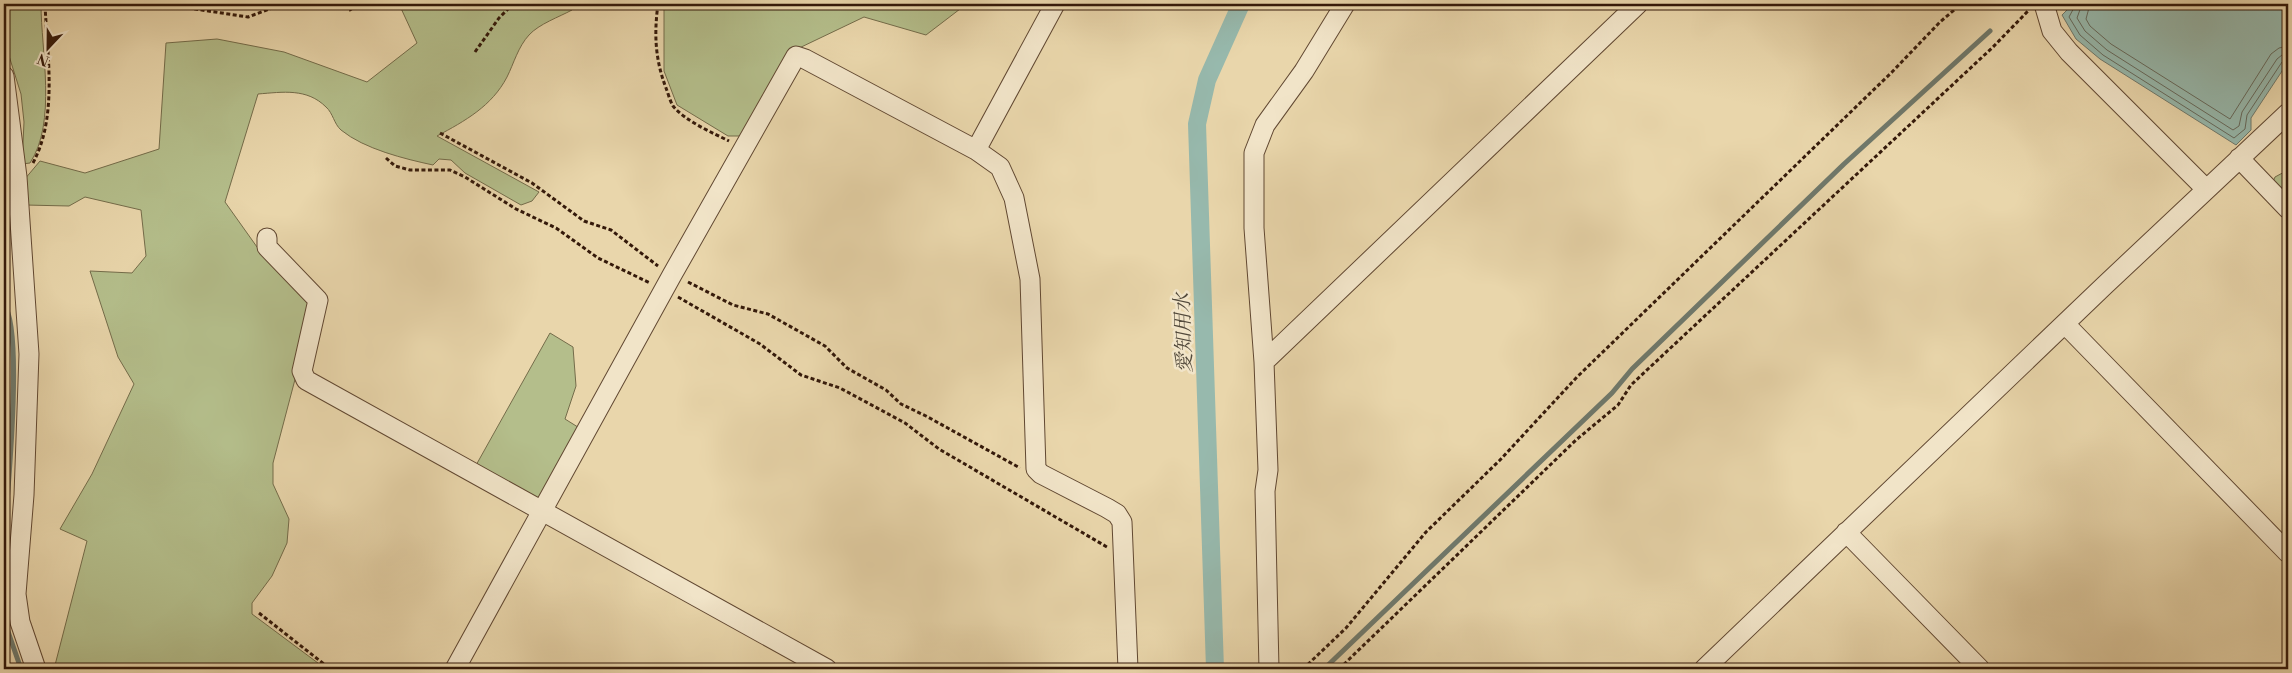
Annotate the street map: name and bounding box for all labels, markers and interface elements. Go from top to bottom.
north arrow [22,22,72,72]
text: N [35,49,52,70]
water label: 愛知用水 [1171,291,1198,373]

